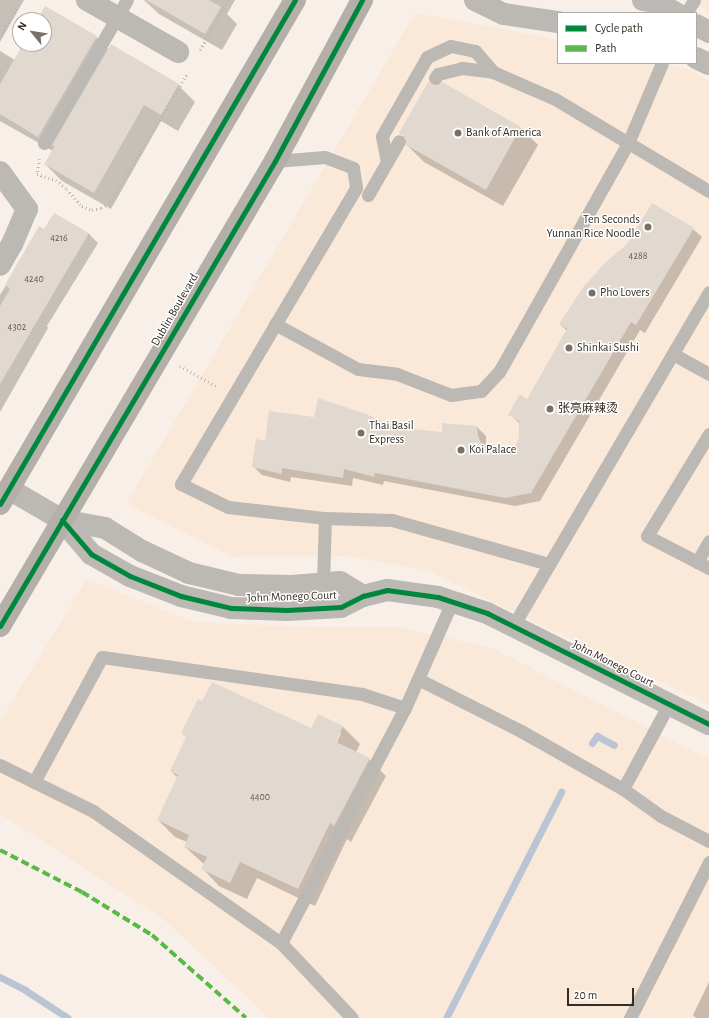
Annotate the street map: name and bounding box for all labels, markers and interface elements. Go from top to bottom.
north arrow [12,12,52,52]
legend [557,12,697,64]
text: N [15,20,29,32]
text: Cycle path [595,22,643,34]
text: Path [595,42,617,54]
place label: Bank of America [466,126,542,140]
marker: Bank of America [453,128,463,138]
place label: Ten Seconds Yunnan Rice Noodle [546,213,640,241]
marker: Ten Seconds Yunnan Rice Noodle [643,222,653,232]
house number: 4216 [50,233,68,245]
house number: 4288 [629,251,647,263]
street label: Dublin Boulevard [148,271,202,349]
house number: 4240 [24,274,44,286]
place label: Pho Lovers [600,286,650,300]
marker: Pho Lovers [587,288,597,298]
house number: 4302 [8,322,26,334]
place label: Shinkai Sushi [577,341,639,355]
marker: Shinkai Sushi [564,343,574,353]
place label: 张亮麻辣烫 [558,402,618,416]
marker: 张亮麻辣烫 [545,404,555,414]
place label: Thai Basil Express [369,419,414,447]
marker: Thai Basil Express [356,428,366,438]
place label: Koi Palace [469,443,516,457]
marker: Koi Palace [456,445,466,455]
street label: John Monego Court [247,588,337,606]
street label: John Monego Court [570,637,656,691]
house number: 4400 [250,792,270,804]
scale bar [569,980,636,1006]
text: 20 m [574,989,597,1001]

